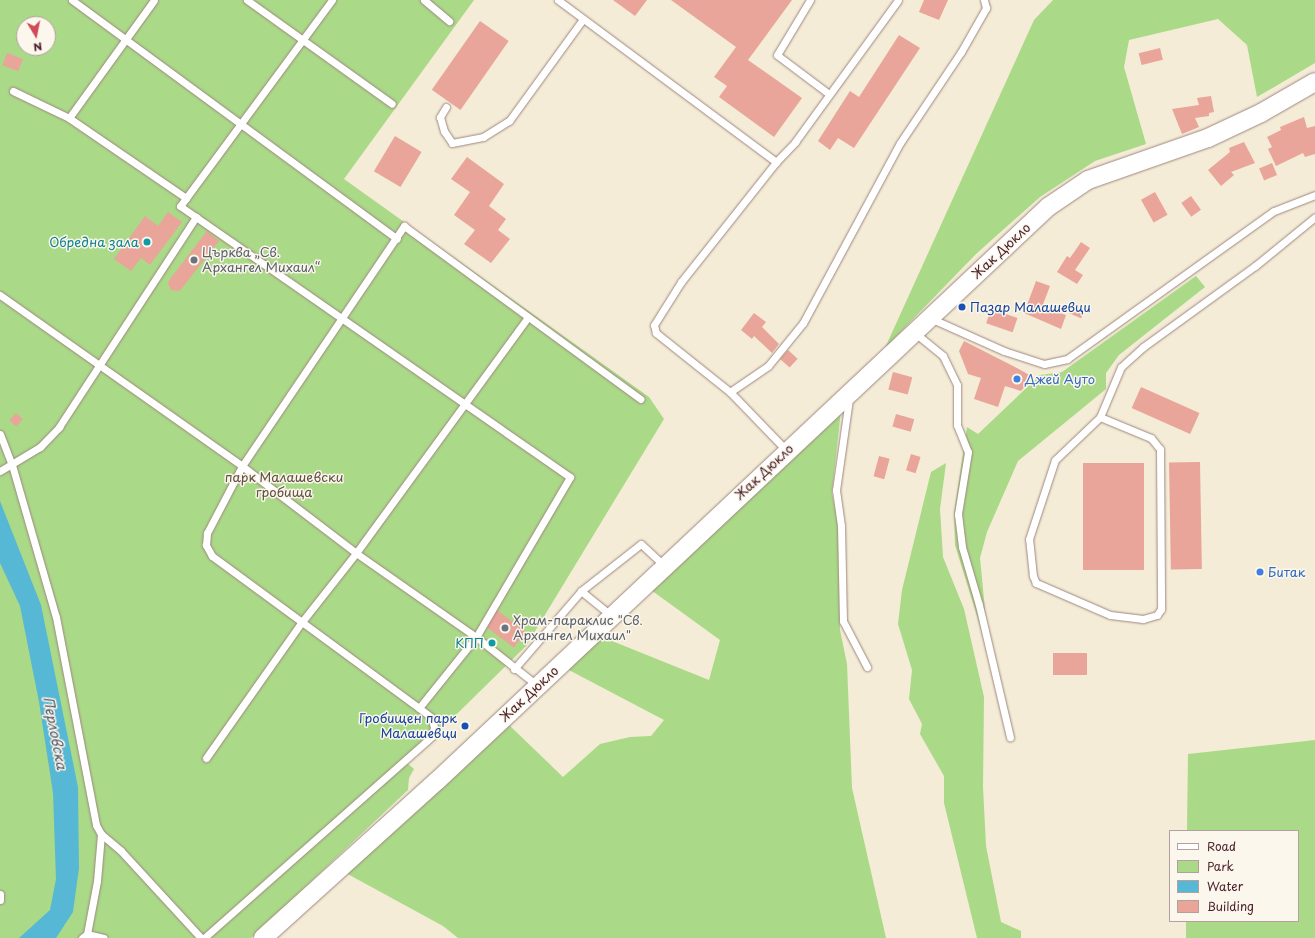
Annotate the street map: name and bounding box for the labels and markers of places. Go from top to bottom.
place label: Обредна зала [49,234,139,250]
marker: Обредна зала [142,237,152,247]
place label: Църква „Св. Архангел Михаил“ [202,245,321,276]
marker: Църква „Св. Архангел Михаил“ [189,255,199,265]
place label: Пазар Малашевци [970,299,1091,315]
marker: Пазар Малашевци [957,302,967,312]
place label: Джей Ауто [1025,371,1096,387]
marker: Джей Ауто [1012,374,1022,384]
place label: Битак [1268,564,1305,580]
marker: Битак [1255,567,1265,577]
place label: Храм-параклис "Св. Архангел Михаил" [513,613,643,644]
marker: Храм-параклис "Св. Архангел Михаил" [500,623,510,633]
place label: КПП [455,635,484,651]
marker: КПП [487,638,497,648]
place label: Гробищен парк Малашевци [358,711,457,742]
marker: Гробищен парк Малашевци [460,721,470,731]

